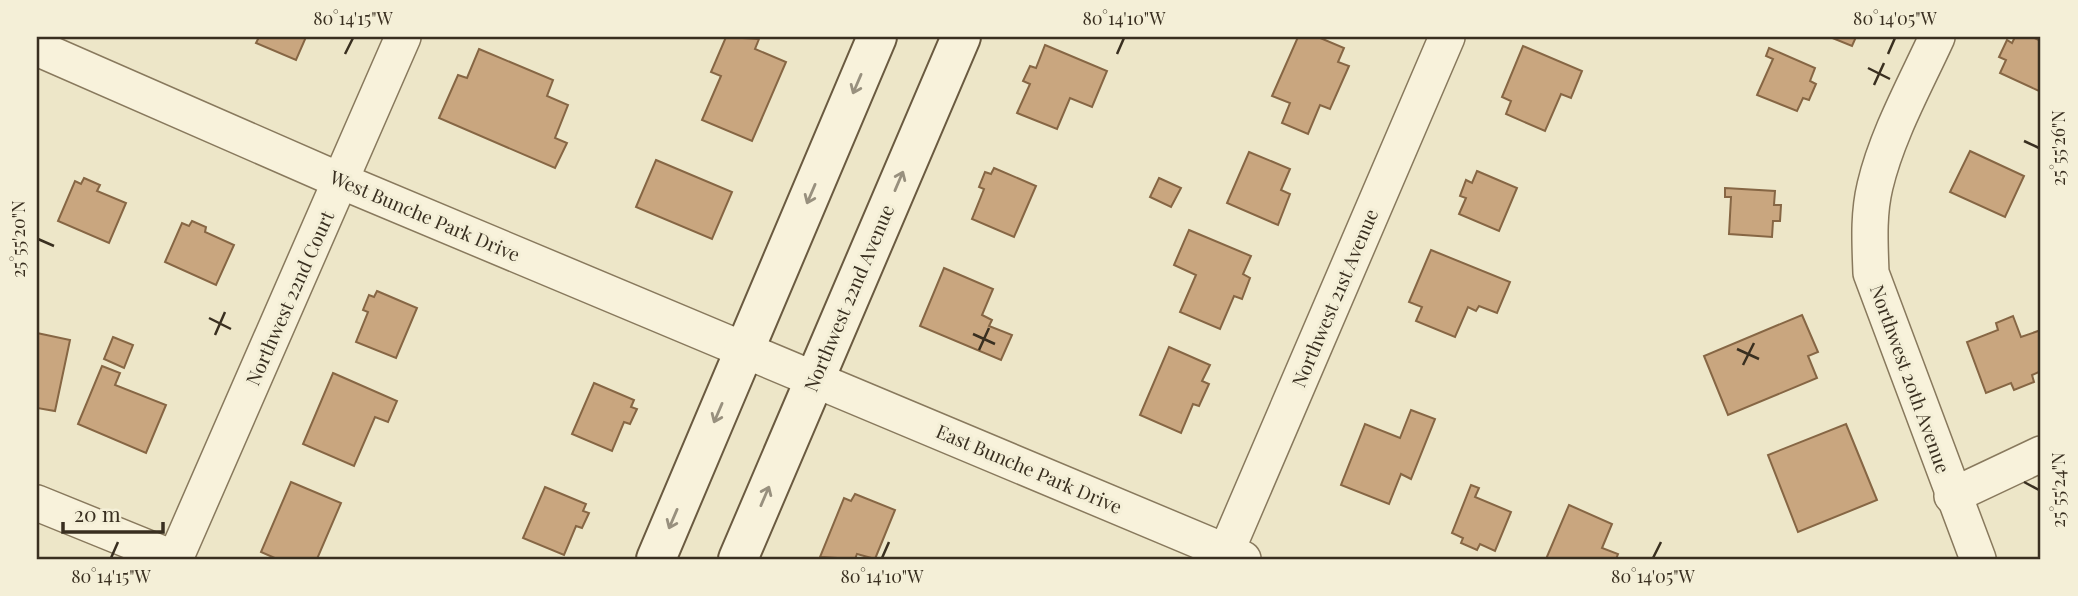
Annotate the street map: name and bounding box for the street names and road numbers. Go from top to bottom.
street label: West Bunche Park Drive [325,163,524,267]
street label: Northwest 22nd Avenue [797,200,899,395]
street label: Northwest 21st Avenue [1285,205,1383,391]
street label: Northwest 22nd Court [239,206,339,389]
street label: Northwest 20th Avenue [1865,281,1957,476]
street label: East Bunche Park Drive [932,417,1126,519]

